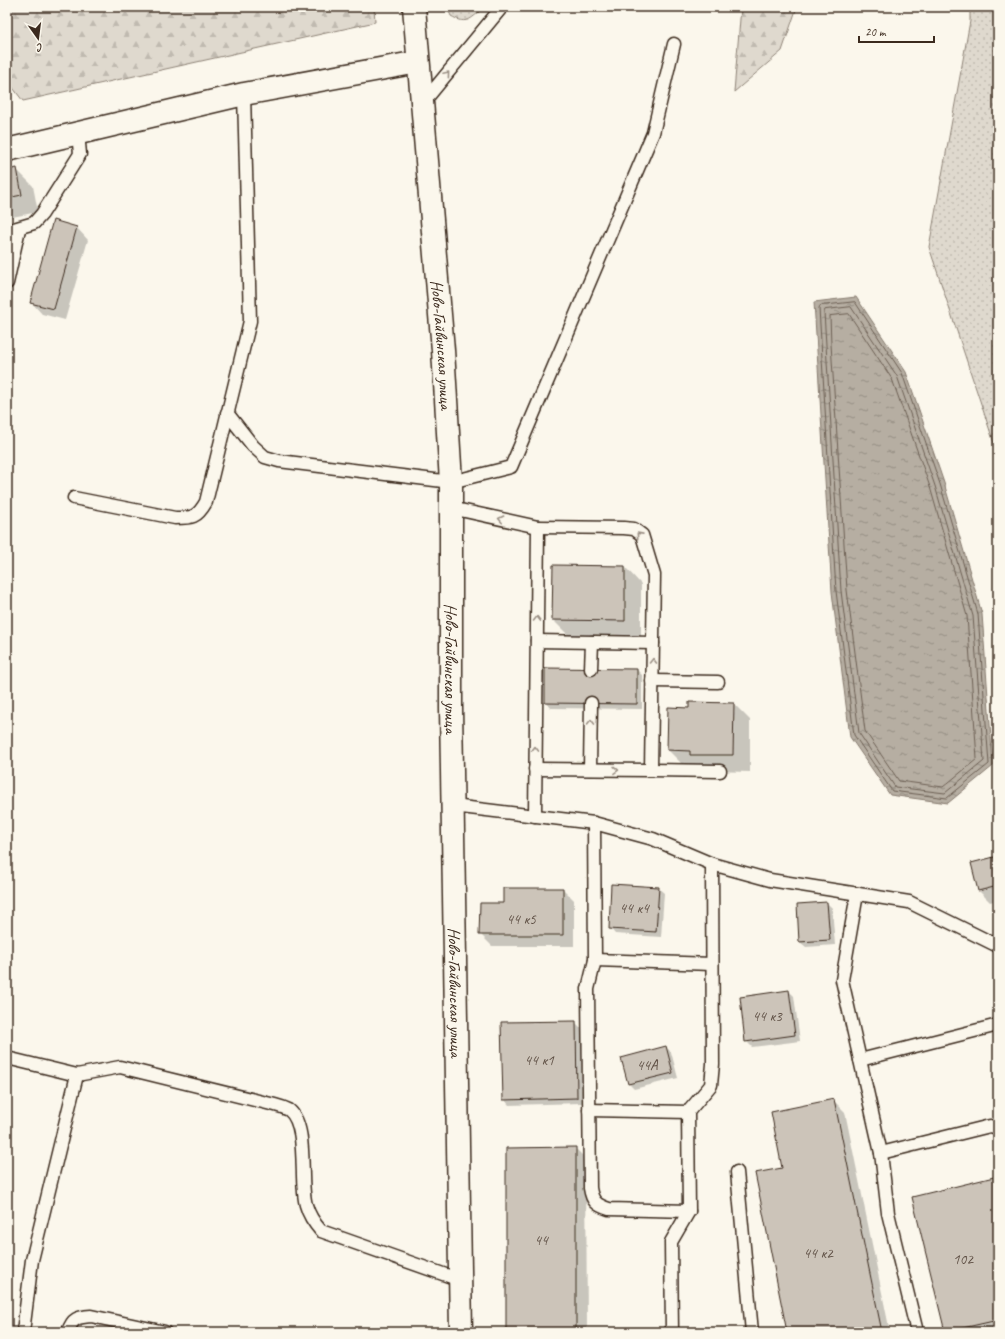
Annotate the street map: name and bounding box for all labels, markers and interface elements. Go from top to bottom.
north arrow [18,18,58,58]
scale bar [859,18,934,44]
text: 20 m [865,24,887,40]
text: С [35,40,45,56]
one-way arrow [443,71,450,78]
street label: Ново-Гайвинская улица [426,279,457,412]
one-way arrow [498,515,504,523]
one-way arrow [637,532,644,540]
street label: Ново-Гайвинская улица [440,604,461,736]
one-way arrow [533,616,541,622]
one-way arrow [649,658,657,664]
one-way arrow [587,719,595,725]
one-way arrow [531,746,539,752]
one-way arrow [613,766,619,774]
house number: 44 к4 [619,899,650,918]
house number: 44 к5 [506,910,537,929]
street label: Ново-Гайвинская улица [444,927,467,1060]
house number: 44 к3 [752,1007,783,1026]
house number: 44 к1 [524,1051,555,1070]
house number: 44А [636,1056,659,1075]
house number: 44 [534,1231,549,1250]
house number: 44 к2 [803,1244,834,1263]
house number: 102 [953,1250,974,1269]

